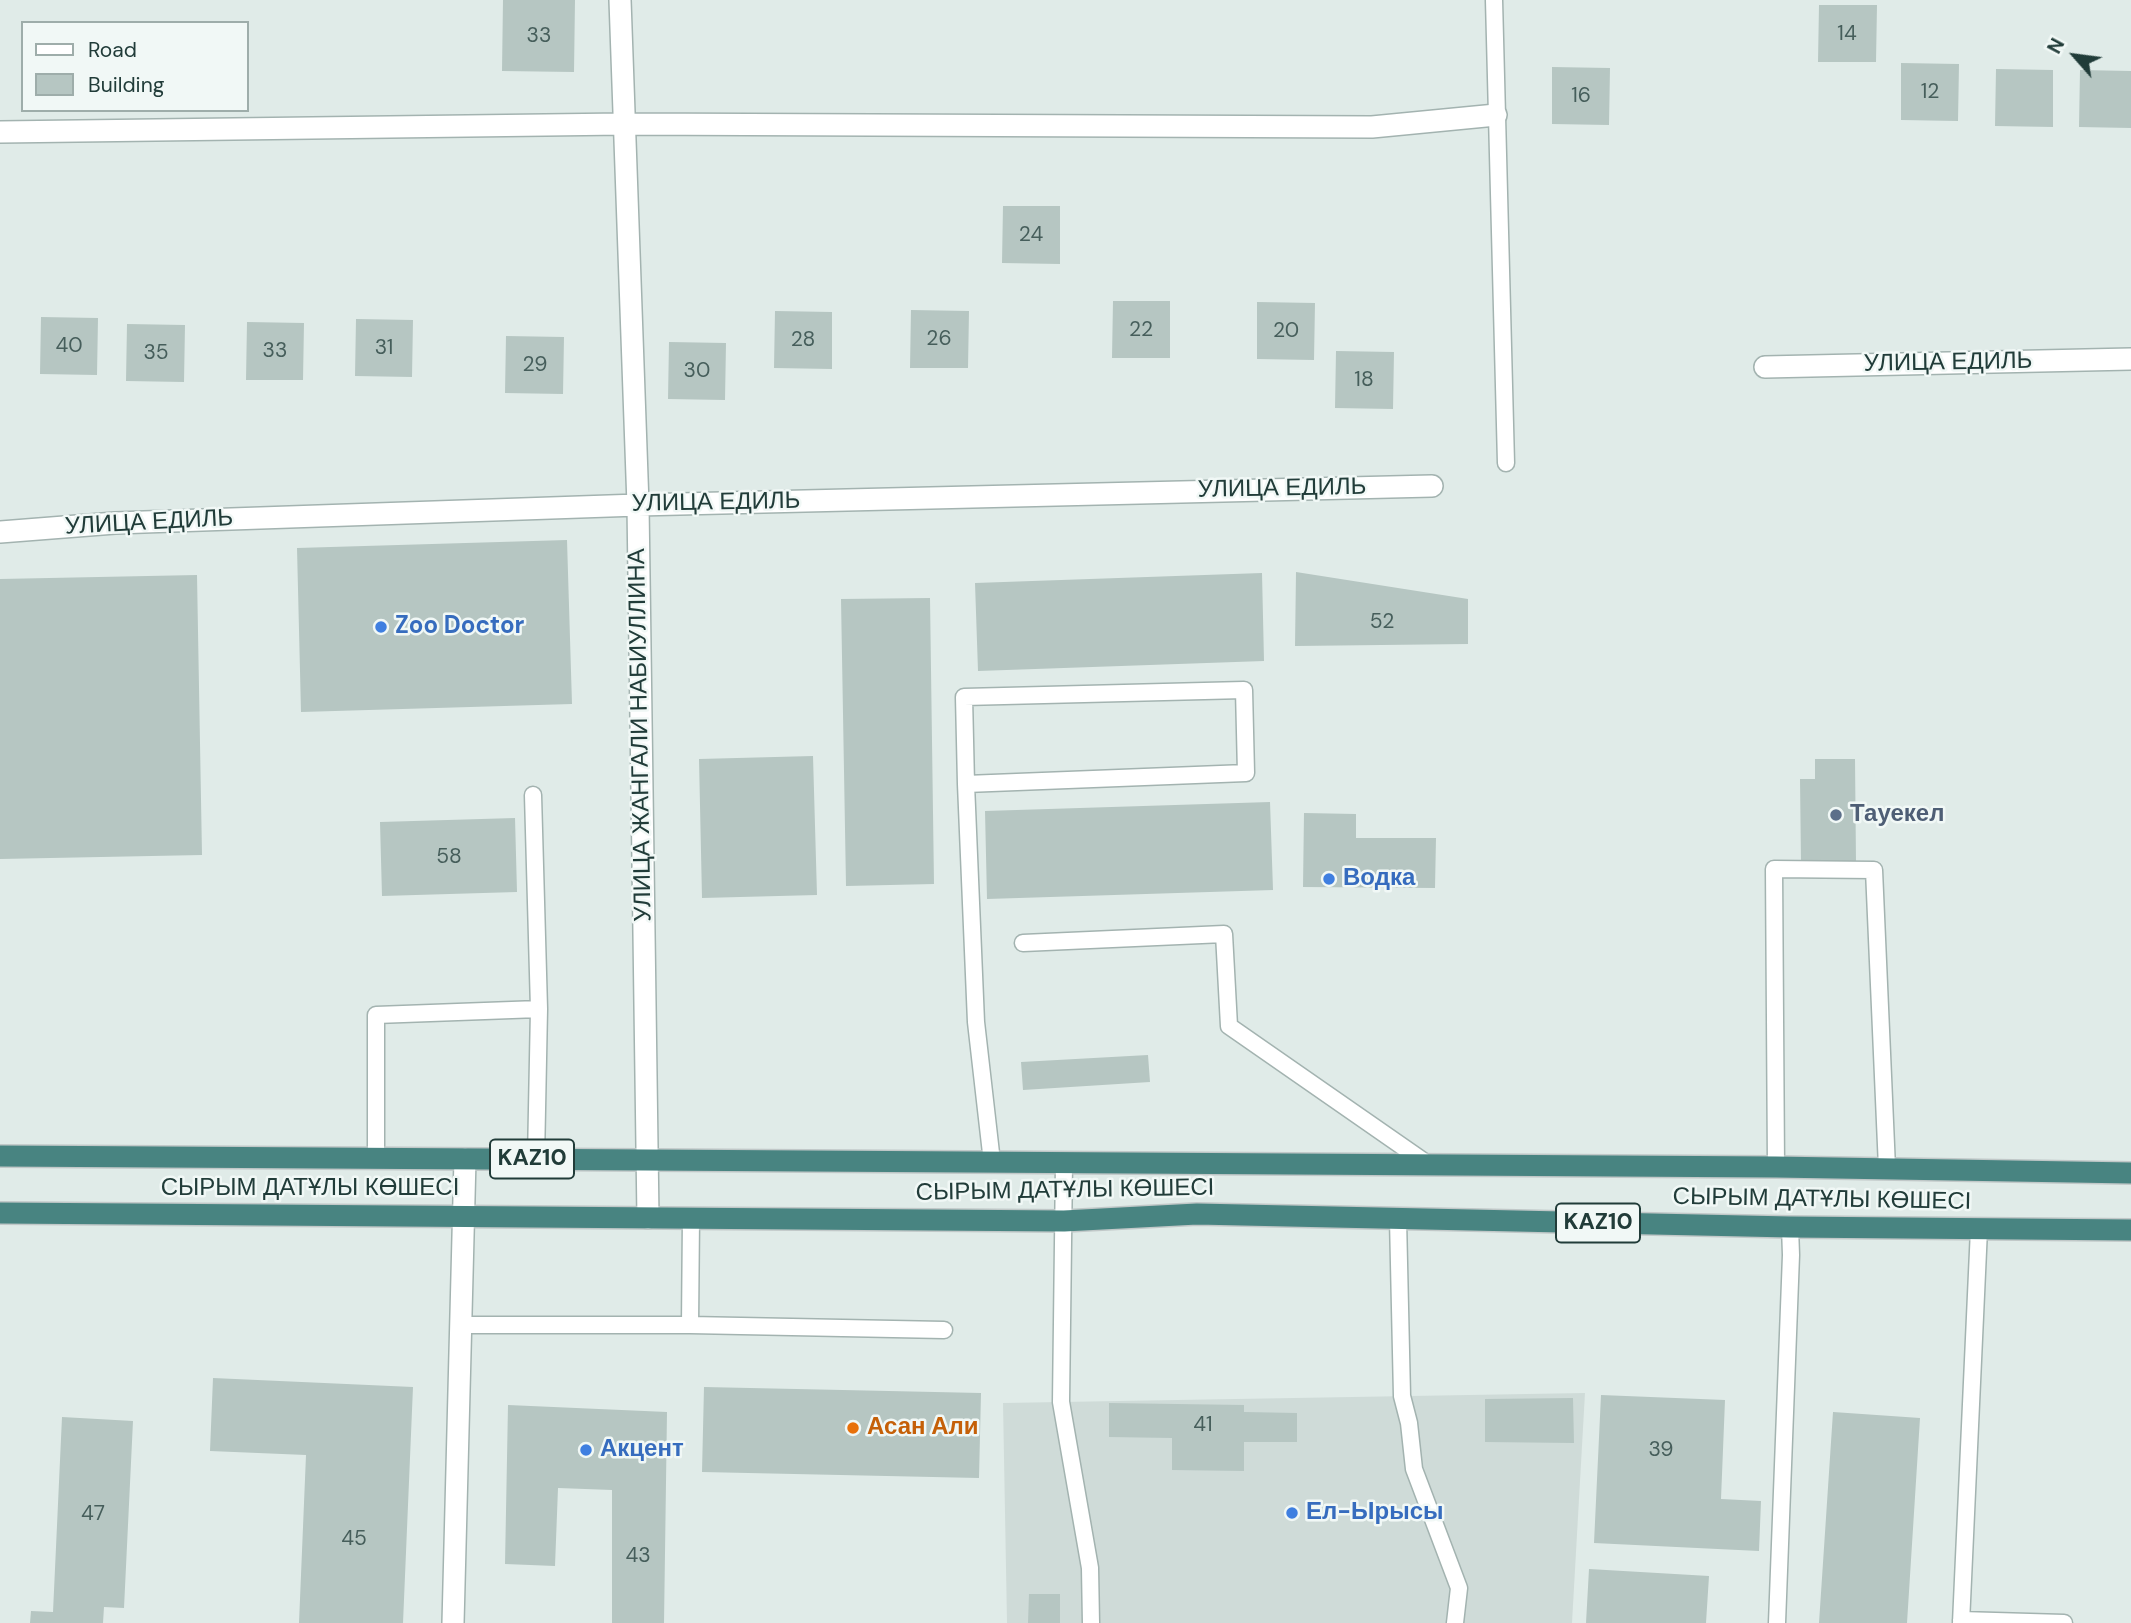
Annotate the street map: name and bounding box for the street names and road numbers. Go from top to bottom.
street label: УЛИЦА ЕДИЛЬ [1863,347,2033,379]
street label: УЛИЦА ЕДИЛЬ [1197,473,1367,505]
street label: УЛИЦА ЕДИЛЬ [631,487,801,519]
street label: УЛИЦА ЕДИЛЬ [64,504,234,542]
street label: УЛИЦА ЖАНГАЛИ НАБИУЛЛИНА [623,548,659,922]
road number: KAZ10 [490,1140,574,1178]
street label: СЫРЫМ ДАТҰЛЫ КӨШЕСІ [915,1174,1215,1208]
street label: СЫРЫМ ДАТҰЛЫ КӨШЕСІ [161,1175,459,1203]
street label: СЫРЫМ ДАТҰЛЫ КӨШЕСІ [1672,1183,1972,1217]
road number: KAZ10 [1556,1204,1640,1242]

